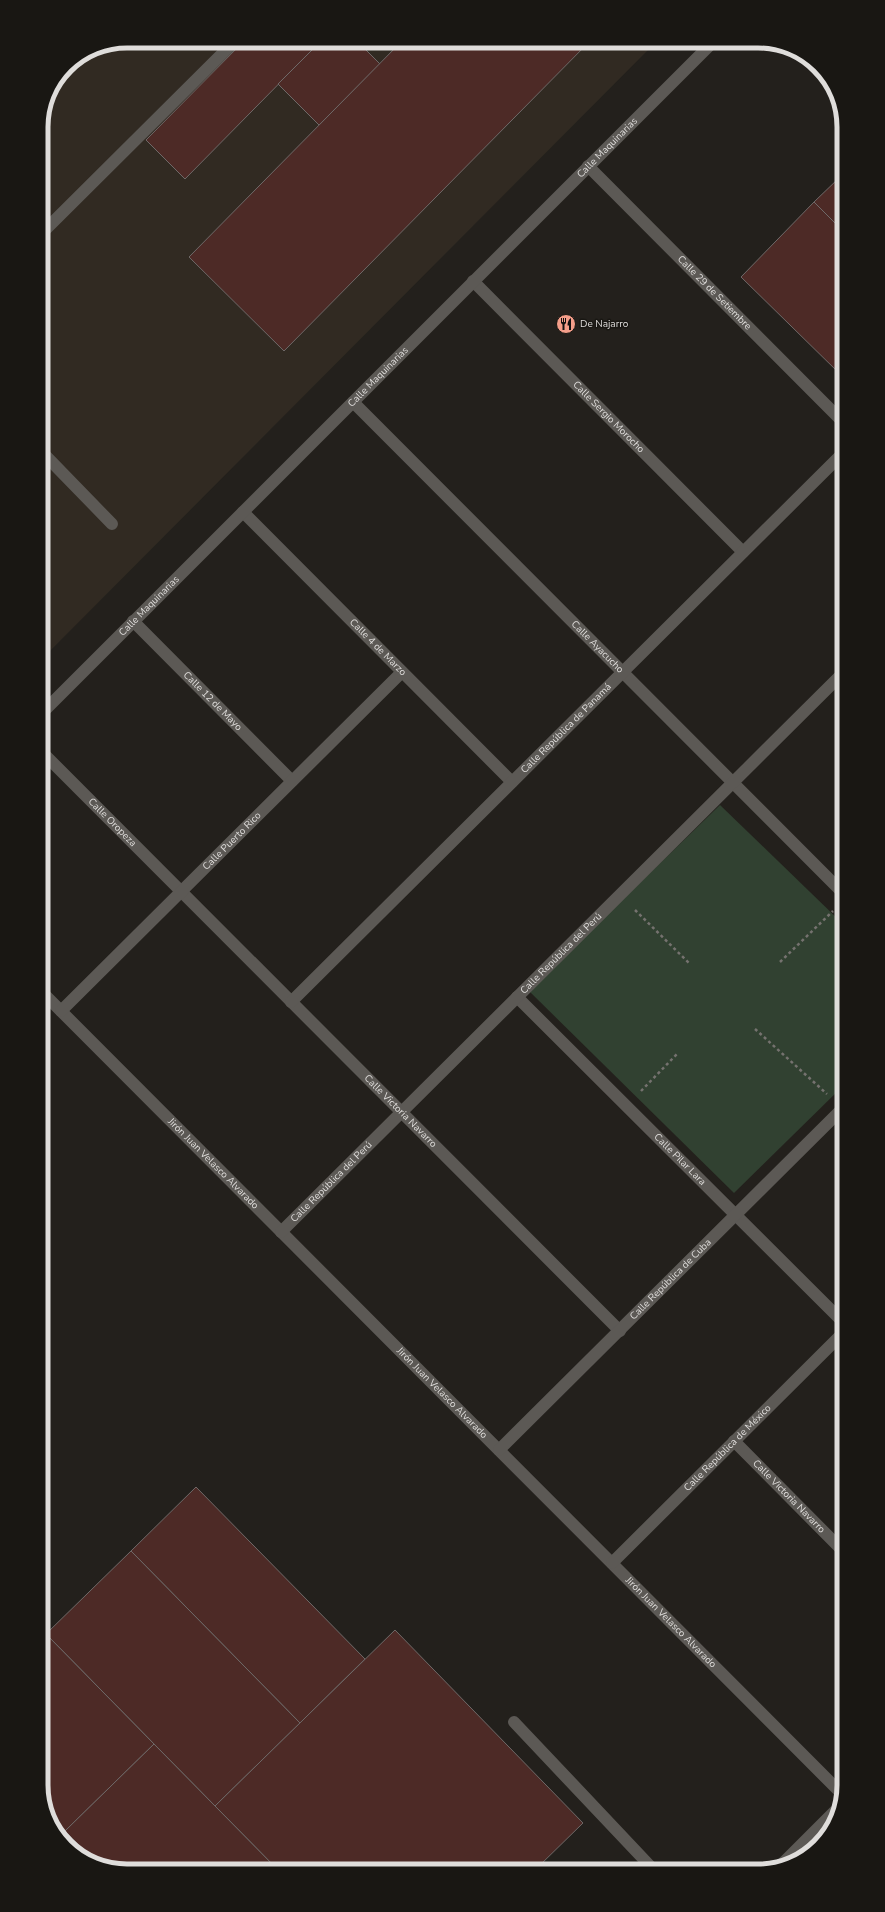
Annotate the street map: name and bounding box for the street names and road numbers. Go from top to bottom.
street label: Calle Maquinarias [574,114,641,181]
street label: Calle 29 de Setiembre [674,252,755,333]
street label: Calle Maquinarias [345,343,412,410]
street label: Calle Sergio Morocho [570,378,648,456]
street label: Calle Maquinarias [116,572,183,639]
street label: Calle 4 de Marzo [346,616,410,679]
street label: Calle Ayacucho [568,617,627,677]
street label: Calle 12 de Mayo [180,668,246,734]
street label: Calle República de Panamá [518,680,615,777]
street label: Calle Oropeza [85,795,140,850]
street label: Calle Puerto Rico [199,808,265,873]
street label: Calle República del Perú [517,910,605,997]
street label: Calle Victoria Navarro [361,1071,440,1151]
street label: Jirón Juan Velasco Alvarado [164,1114,262,1213]
street label: Calle Pilar Lara [651,1130,709,1188]
street label: Calle República del Perú [287,1138,375,1226]
street label: Calle República de Cuba [627,1236,715,1323]
street label: Jirón Juan Velasco Alvarado [393,1344,491,1442]
street label: Calle República de México [681,1401,775,1495]
street label: Calle Victoria Navarro [749,1457,829,1536]
street label: Jirón Juan Velasco Alvarado [622,1573,720,1671]

